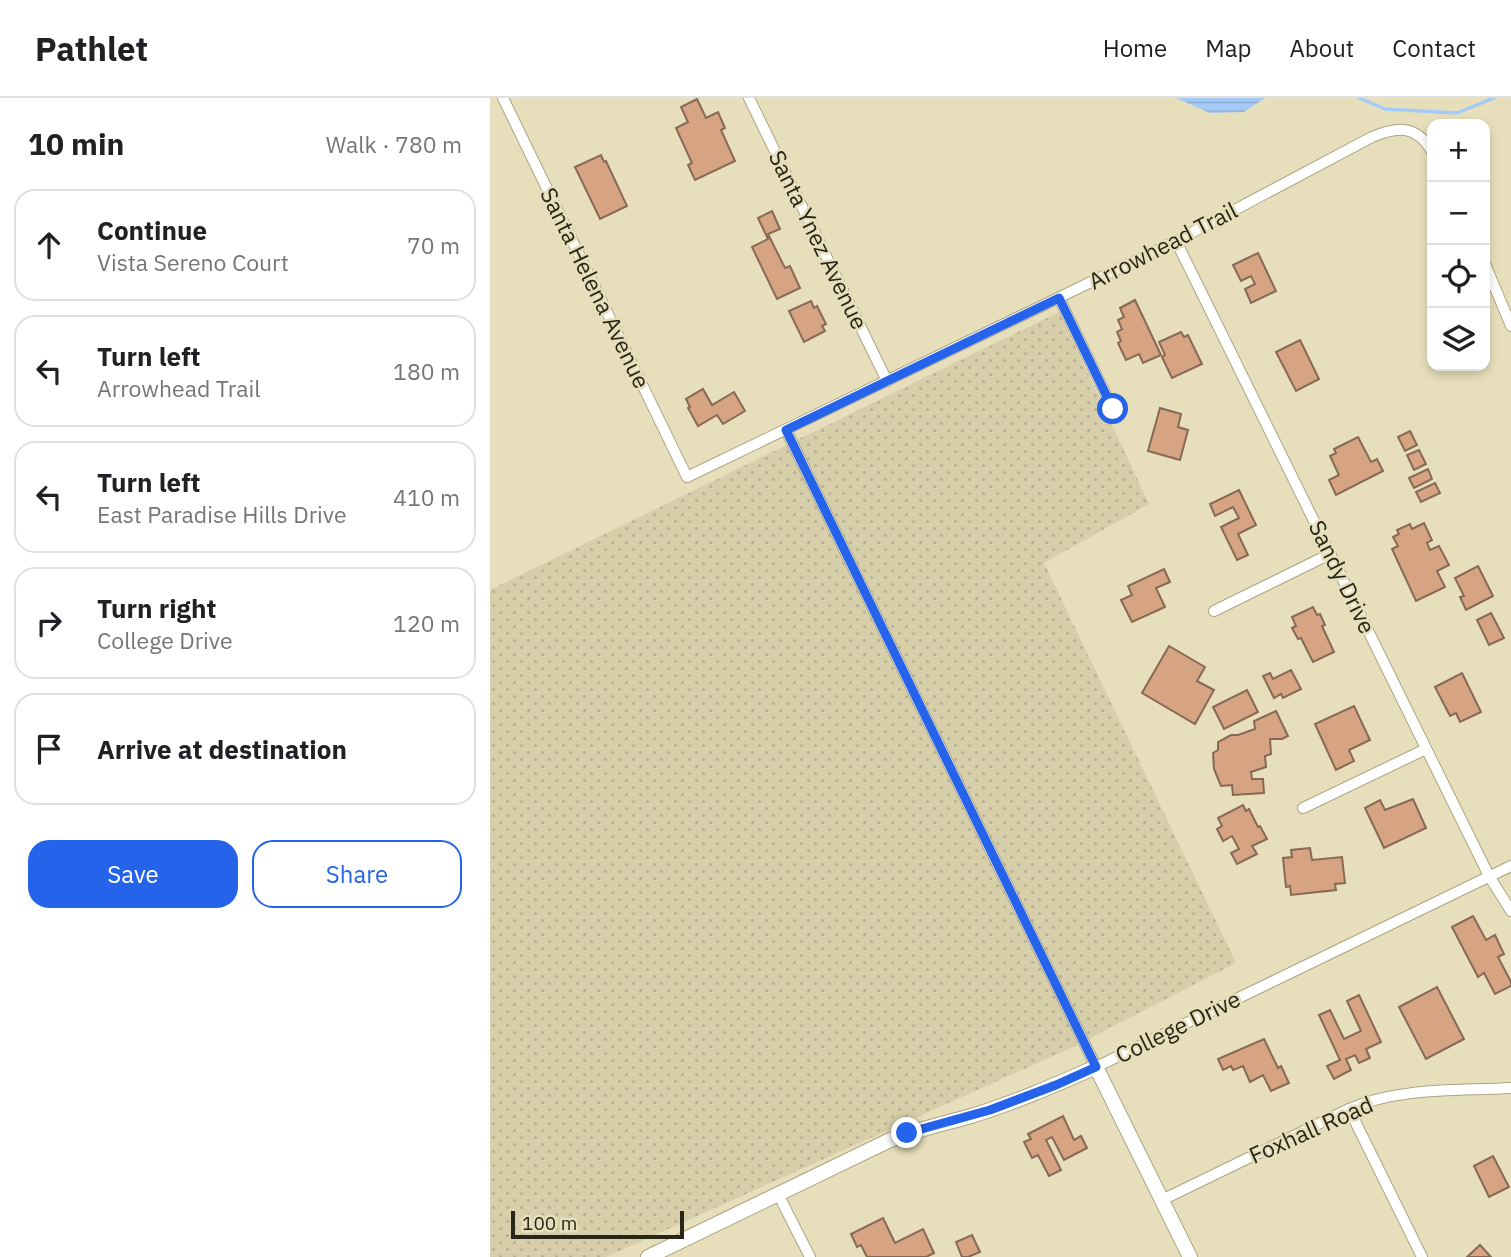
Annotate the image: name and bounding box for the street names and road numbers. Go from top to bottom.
street label: Santa Ynez Avenue [763,145,875,334]
street label: Santa Helena Avenue [534,182,658,393]
street label: Arrowhead Trail [1083,195,1242,296]
street label: Sandy Drive [1303,515,1383,638]
street label: College Drive [1110,983,1245,1069]
street label: Foxhall Road [1244,1088,1377,1170]

